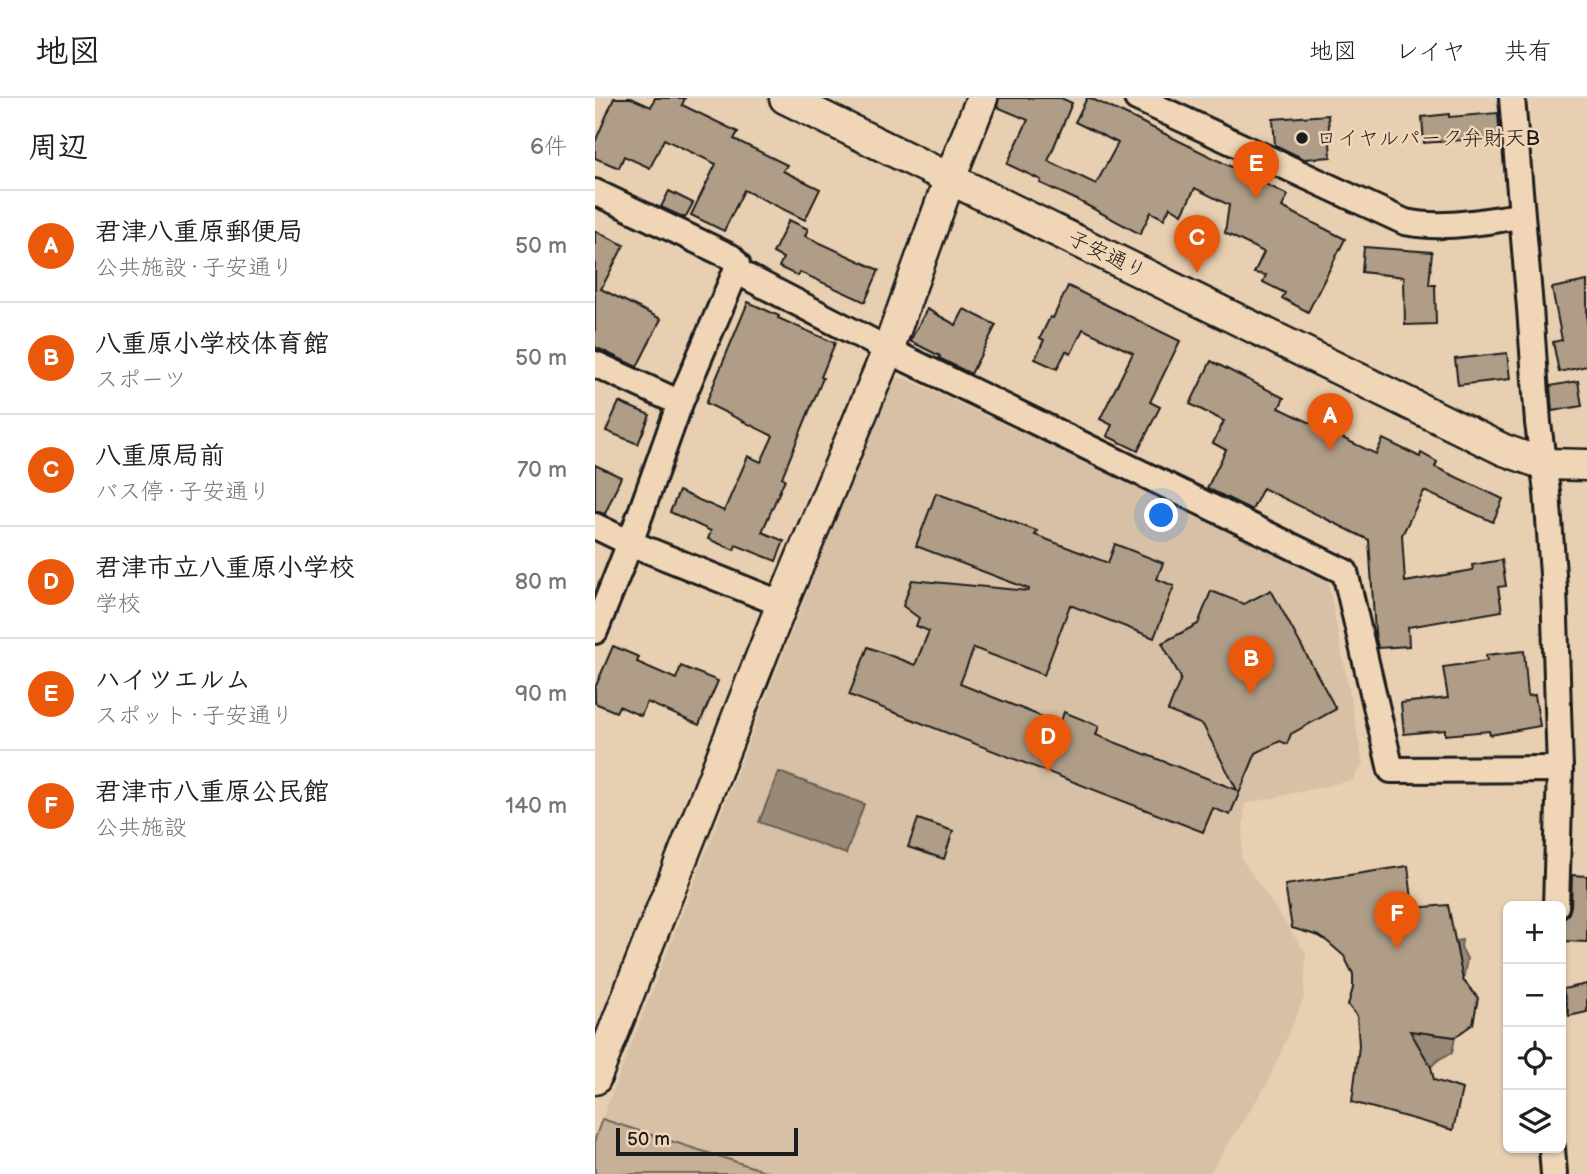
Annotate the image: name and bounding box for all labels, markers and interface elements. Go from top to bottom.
text: 地図 [35,32,101,72]
text: 地図 [1309,37,1357,66]
text: レイヤ [1395,37,1466,66]
text: 共有 [1504,37,1552,66]
place label: ロイヤルパーク弁財天B [1316,126,1540,151]
text: 周辺 [28,130,88,166]
marker: ロイヤルパーク弁財天B [1294,130,1310,146]
text: 6件 [530,133,567,161]
pin: E [1233,141,1279,199]
pin: C [1174,215,1220,273]
text: 君津八重原郵便局 [95,217,303,248]
street label: 子安通り [1064,225,1150,285]
text: A [44,232,58,260]
text: 50 m [515,232,567,260]
text: 公共施設 · 子安通り [95,254,294,282]
text: 八重原小学校体育館 [95,329,329,360]
text: B [43,344,59,372]
text: 50 m [515,344,567,372]
text: スポーツ [95,366,187,394]
pin: A [1307,393,1353,451]
text: 八重原局前 [95,441,225,472]
text: C [43,456,59,484]
text: 70 m [517,456,567,484]
text: バス停 · 子安通り [95,478,271,506]
your location [1144,498,1178,532]
text: 君津市立八重原小学校 [95,553,355,584]
text: D [43,568,59,596]
text: 80 m [515,568,567,596]
text: 学校 [95,590,141,618]
pin: B [1228,636,1274,694]
text: ハイツエルム [95,665,251,696]
text: E [44,680,58,708]
text: 90 m [515,680,567,708]
text: スポット · 子安通り [95,702,294,730]
pin: D [1025,714,1071,772]
text: 君津市八重原公民館 [95,777,329,808]
text: F [44,792,58,820]
text: 140 m [505,792,567,820]
text: 公共施設 [95,814,187,842]
pin: F [1374,891,1420,949]
map controls [1503,901,1566,1153]
button: + [1503,901,1566,964]
button: − [1503,964,1566,1027]
button: locate [1503,1027,1566,1090]
button: layers [1503,1090,1566,1153]
scale bar [616,1125,798,1157]
text: 50 m [627,1128,670,1151]

